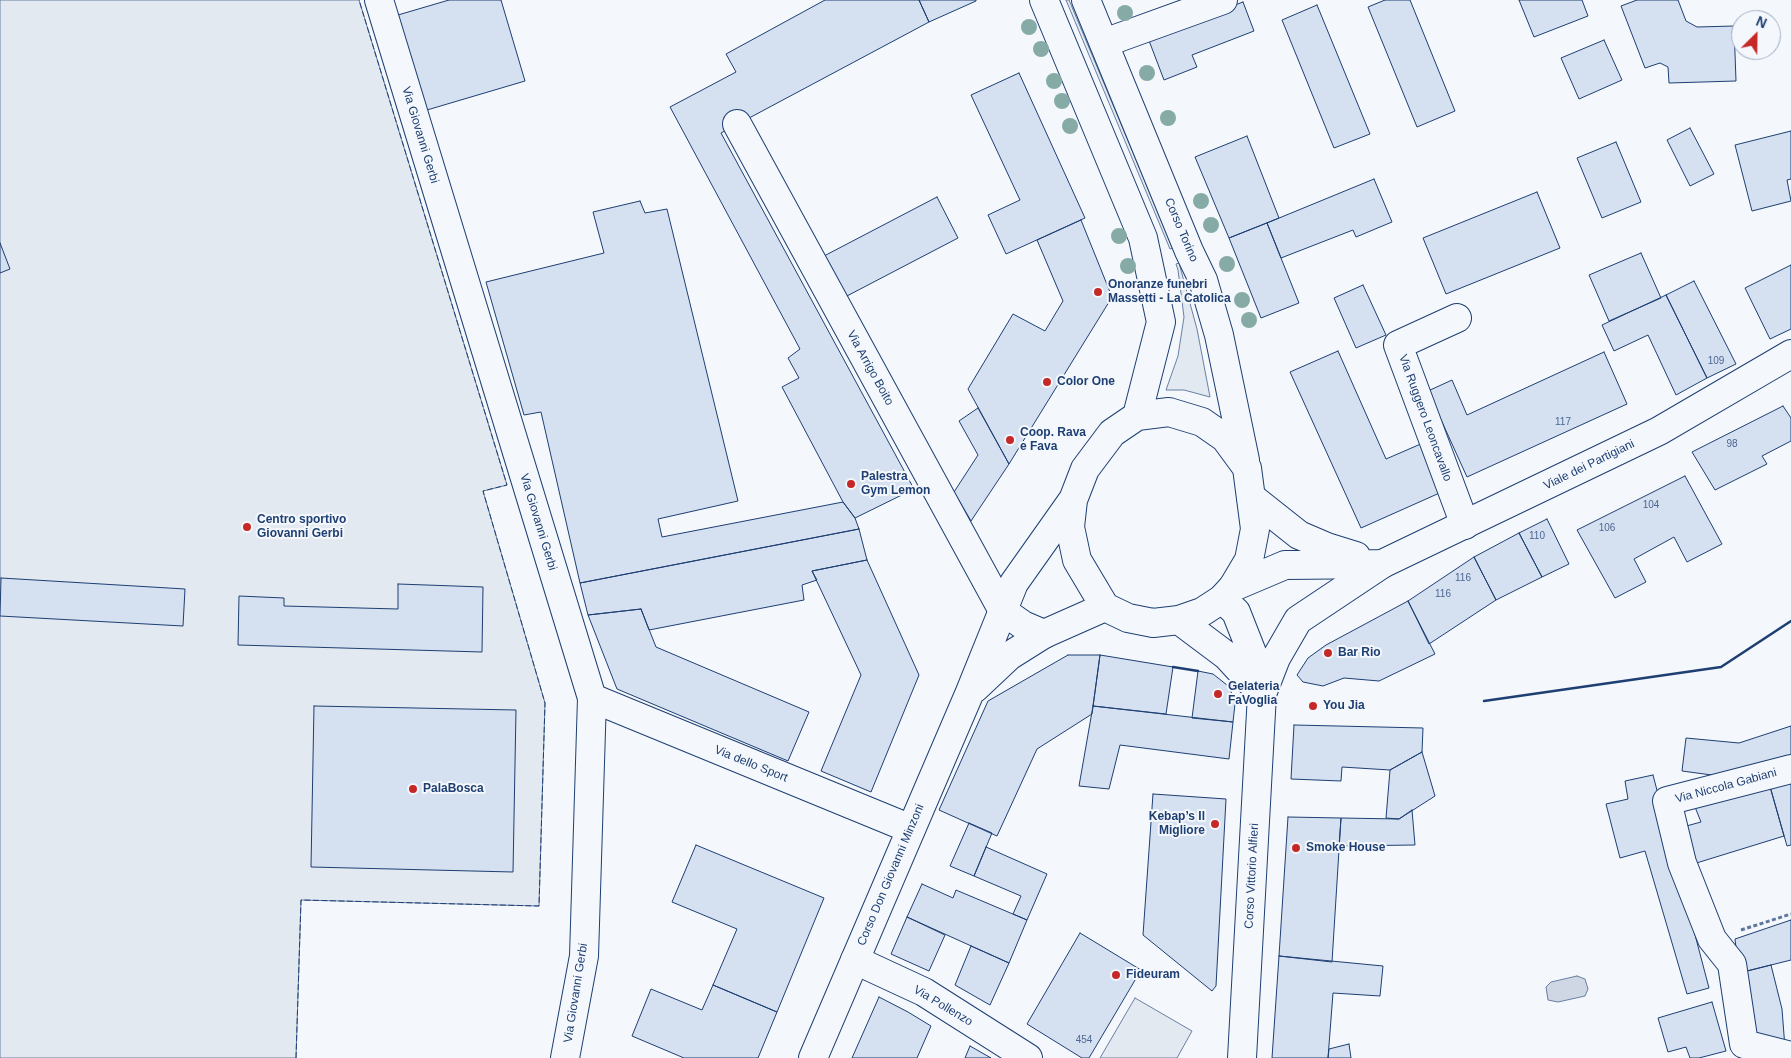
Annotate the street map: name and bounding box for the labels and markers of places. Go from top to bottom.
place label: Onoranze funebri Massetti - La Catolica [1108,278,1231,306]
marker: Onoranze funebri Massetti - La Catolica [1092,286,1104,298]
place label: Color One [1057,375,1115,389]
marker: Color One [1041,376,1053,388]
place label: Coop. Rava e Fava [1020,426,1086,454]
marker: Coop. Rava e Fava [1004,434,1016,446]
place label: Palestra Gym Lemon [861,470,930,498]
marker: Palestra Gym Lemon [845,478,857,490]
place label: Centro sportivo Giovanni Gerbi [257,513,346,541]
marker: Centro sportivo Giovanni Gerbi [241,521,253,533]
place label: Bar Rio [1338,646,1381,660]
marker: Bar Rio [1322,647,1334,659]
place label: Gelateria FaVoglia [1228,680,1279,708]
marker: Gelateria FaVoglia [1212,688,1224,700]
place label: You Jia [1323,699,1365,713]
marker: You Jia [1307,700,1319,712]
place label: PalaBosca [423,782,484,796]
marker: PalaBosca [407,783,419,795]
place label: Kebap’s Il Migliore [1149,810,1205,838]
marker: Kebap’s Il Migliore [1209,818,1221,830]
place label: Smoke House [1306,841,1385,855]
marker: Smoke House [1290,842,1302,854]
place label: Fideuram [1126,968,1180,982]
marker: Fideuram [1110,969,1122,981]

